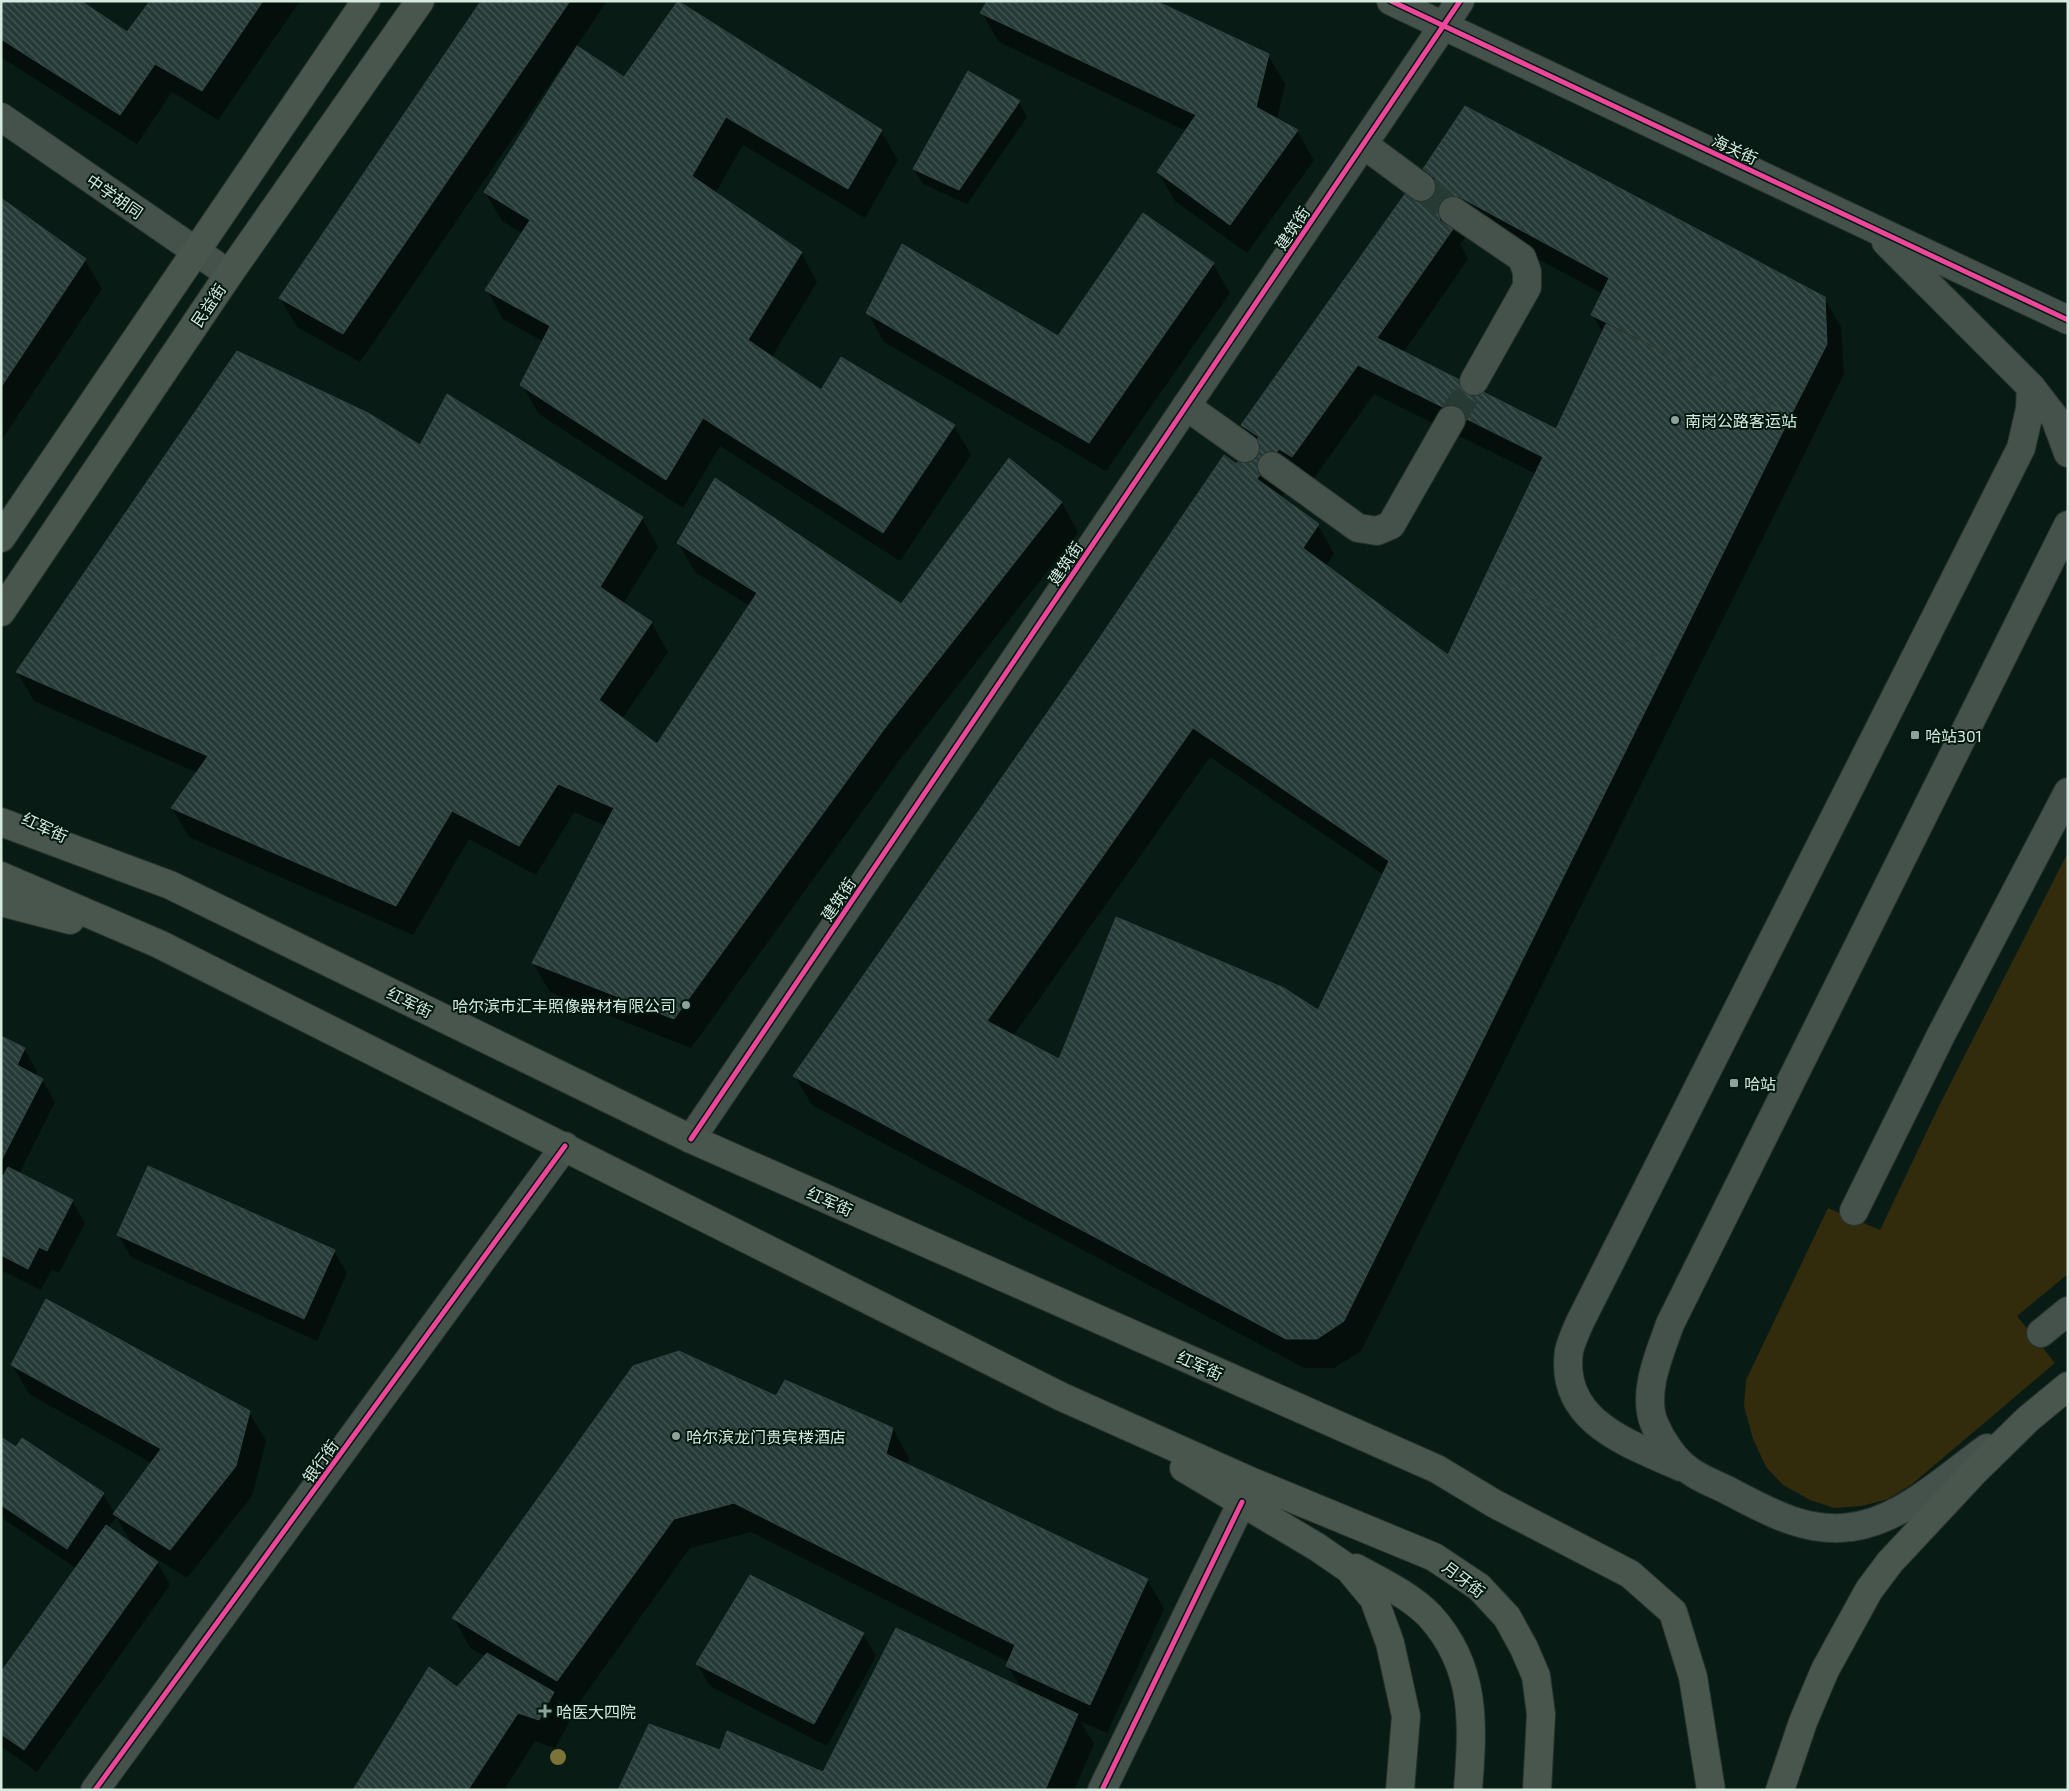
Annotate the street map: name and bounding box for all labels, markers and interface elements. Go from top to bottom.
street label: 海关街 [1709,130,1761,168]
street label: 中学胡同 [83,170,147,222]
street label: 建筑街 [1271,203,1313,253]
street label: 民益街 [187,280,229,330]
place label: 南岗公路客运站 [1685,411,1797,430]
marker: 南岗公路客运站 [1669,414,1681,426]
street label: 建筑街 [1044,538,1086,588]
place label: 哈站301 [1925,726,1982,745]
marker: 哈站301 [1909,729,1921,741]
street label: 红军街 [19,808,71,846]
street label: 建筑街 [817,874,859,924]
street label: 红军街 [384,983,436,1021]
place label: 哈尔滨市汇丰照像器材有限公司 [452,996,676,1015]
marker: 哈尔滨市汇丰照像器材有限公司 [680,999,692,1011]
place label: 哈站 [1744,1074,1776,1093]
marker: 哈站 [1728,1077,1740,1089]
street label: 红军街 [804,1183,856,1219]
street label: 红军街 [1174,1347,1226,1383]
place label: 哈尔滨龙门贵宾楼酒店 [686,1427,846,1446]
marker: 哈尔滨龙门贵宾楼酒店 [670,1430,682,1442]
street label: 银行街 [298,1436,342,1486]
street label: 月牙街 [1439,1557,1489,1601]
place label: 哈医大四院 [556,1702,636,1721]
marker: 哈医大四院 [538,1704,552,1718]

